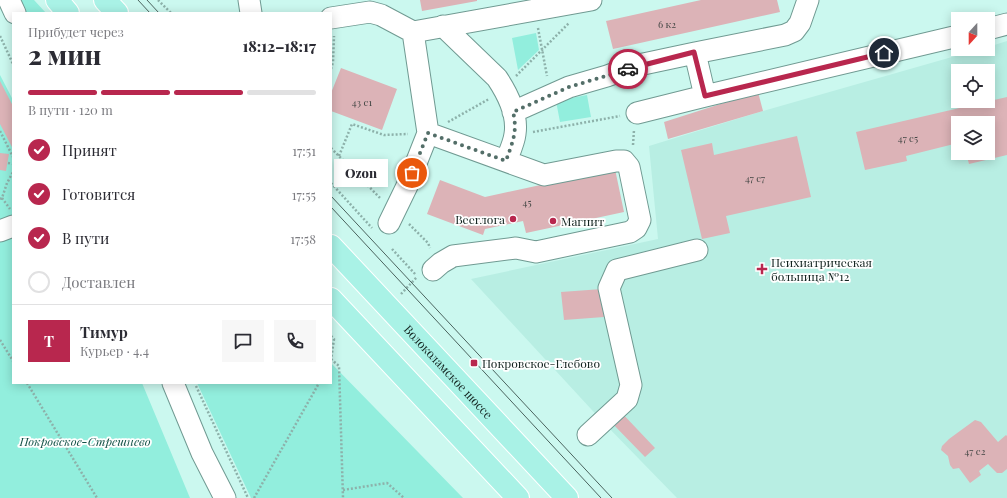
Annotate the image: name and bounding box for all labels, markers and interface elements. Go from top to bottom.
north arrow [951,12,995,56]
map controls [951,12,995,160]
house number: 6 к2 [658,17,676,31]
text: Прибудет через [28,23,124,40]
text: 18:12–18:17 [242,36,316,56]
pin [867,36,901,70]
text: 2 мин [28,37,101,72]
icon: home [873,42,895,64]
courier [608,49,648,89]
icon: car [617,58,639,80]
button: locate [951,64,995,108]
house number: 43 с1 [352,95,372,109]
text: В пути · 120 m [28,101,113,118]
button: layers [951,116,995,160]
house number: 47 с5 [898,131,918,145]
icon: check [28,139,50,161]
text: Принят [62,140,117,160]
text: 17:51 [292,142,316,159]
pin [395,156,429,190]
callout: Ozon [334,159,388,187]
icon: bag [401,162,423,184]
text: Ozon [345,164,377,181]
house number: 47 с7 [745,171,765,185]
icon: check [28,183,50,205]
text: Готовится [62,184,135,204]
text: 17:55 [292,186,316,203]
house number: 45 [522,195,532,209]
place label: Beerлога [455,211,505,227]
place label: Магнит [561,213,605,229]
marker: Beerлога [508,214,518,224]
marker: Магнит [548,216,558,226]
icon: check [28,227,50,249]
text: В пути [62,228,110,248]
text: 17:58 [290,230,316,247]
place label: Психиатрическая больница №12 [771,254,873,284]
marker: Психиатрическая больница №12 [756,263,768,275]
text: Доставлен [62,272,136,292]
button: chat [222,320,264,362]
button: phone [274,320,316,362]
street label: Волоколамское шоссе [401,321,496,422]
text: Тимур [80,322,128,342]
text: Т [44,331,54,351]
text: Курьер · 4.4 [80,342,149,359]
place label: Покровское-Глебово [482,355,600,371]
marker: Покровское-Глебово [469,358,479,368]
park label: Покровское-Стрешнево [18,433,151,449]
house number: 47 с2 [965,444,986,458]

